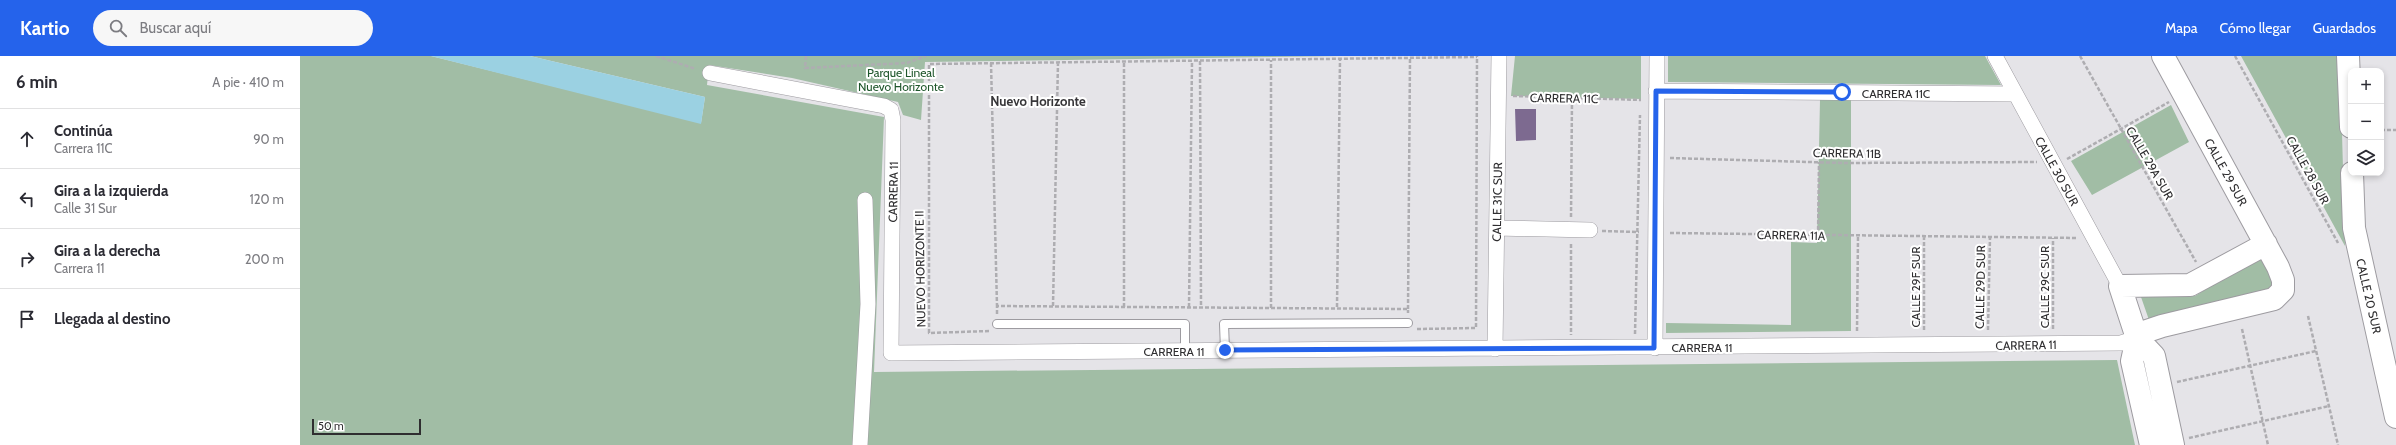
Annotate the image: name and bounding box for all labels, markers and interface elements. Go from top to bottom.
search box [93,10,373,46]
text: Kartio [20,17,69,40]
icon: search [107,17,129,39]
text: Buscar aquí [139,19,211,37]
text: Mapa [2165,19,2198,37]
text: Cómo llegar [2220,19,2291,37]
text: Guardados [2313,19,2376,37]
park label: Parque Lineal Nuevo Horizonte [858,65,944,94]
map controls [2348,68,2384,176]
button: + [2348,68,2384,104]
text: 6 min [16,72,58,92]
text: A pie · 410 m [212,74,284,90]
route start [1833,83,1851,101]
street label: CARRERA 11C [1862,86,1930,101]
street label: CARRERA 11C [1530,90,1598,106]
district label: Nuevo Horizonte [990,93,1086,109]
button: − [2348,104,2384,140]
text: Continúa [54,122,112,140]
street label: CALLE 29A SUR [2123,124,2177,203]
icon: ahead [16,128,38,150]
text: 90 m [253,131,284,147]
street label: CALLE 28 SUR [2283,133,2333,207]
street label: CALLE 30 SUR [2032,134,2083,209]
street label: CALLE 29 SUR [2201,136,2251,209]
text: Carrera 11C [54,140,113,156]
button: layers [2348,140,2384,176]
street label: CARRERA 11B [1813,145,1881,161]
street label: CARRERA 11 [885,161,901,223]
street label: CALLE 31C SUR [1489,161,1505,242]
text: Gira a la izquierda [54,182,168,200]
icon: left [16,188,38,210]
text: 120 m [250,191,284,207]
text: Calle 31 Sur [54,200,117,216]
street label: NUEVO HORIZONTE II [911,210,929,328]
street label: CARRERA 11A [1757,227,1826,243]
text: Gira a la derecha [54,242,160,260]
street label: CALLE 29D SUR [1972,244,1988,329]
street label: CALLE 29C SUR [2037,245,2052,328]
street label: CALLE 29F SUR [1908,246,1923,328]
icon: right [16,248,38,270]
text: 200 m [245,251,284,267]
street label: CALLE 20 SUR [2353,257,2385,336]
text: Carrera 11 [54,260,105,276]
icon: arrive [16,308,38,330]
text: Llegada al destino [54,310,170,328]
street label: CARRERA 11 [1995,337,2057,353]
street label: CARRERA 11 [1671,340,1733,355]
route end [1216,341,1234,359]
street label: CARRERA 11 [1143,344,1205,359]
scale bar [312,417,421,436]
text: 50 m [318,419,344,433]

